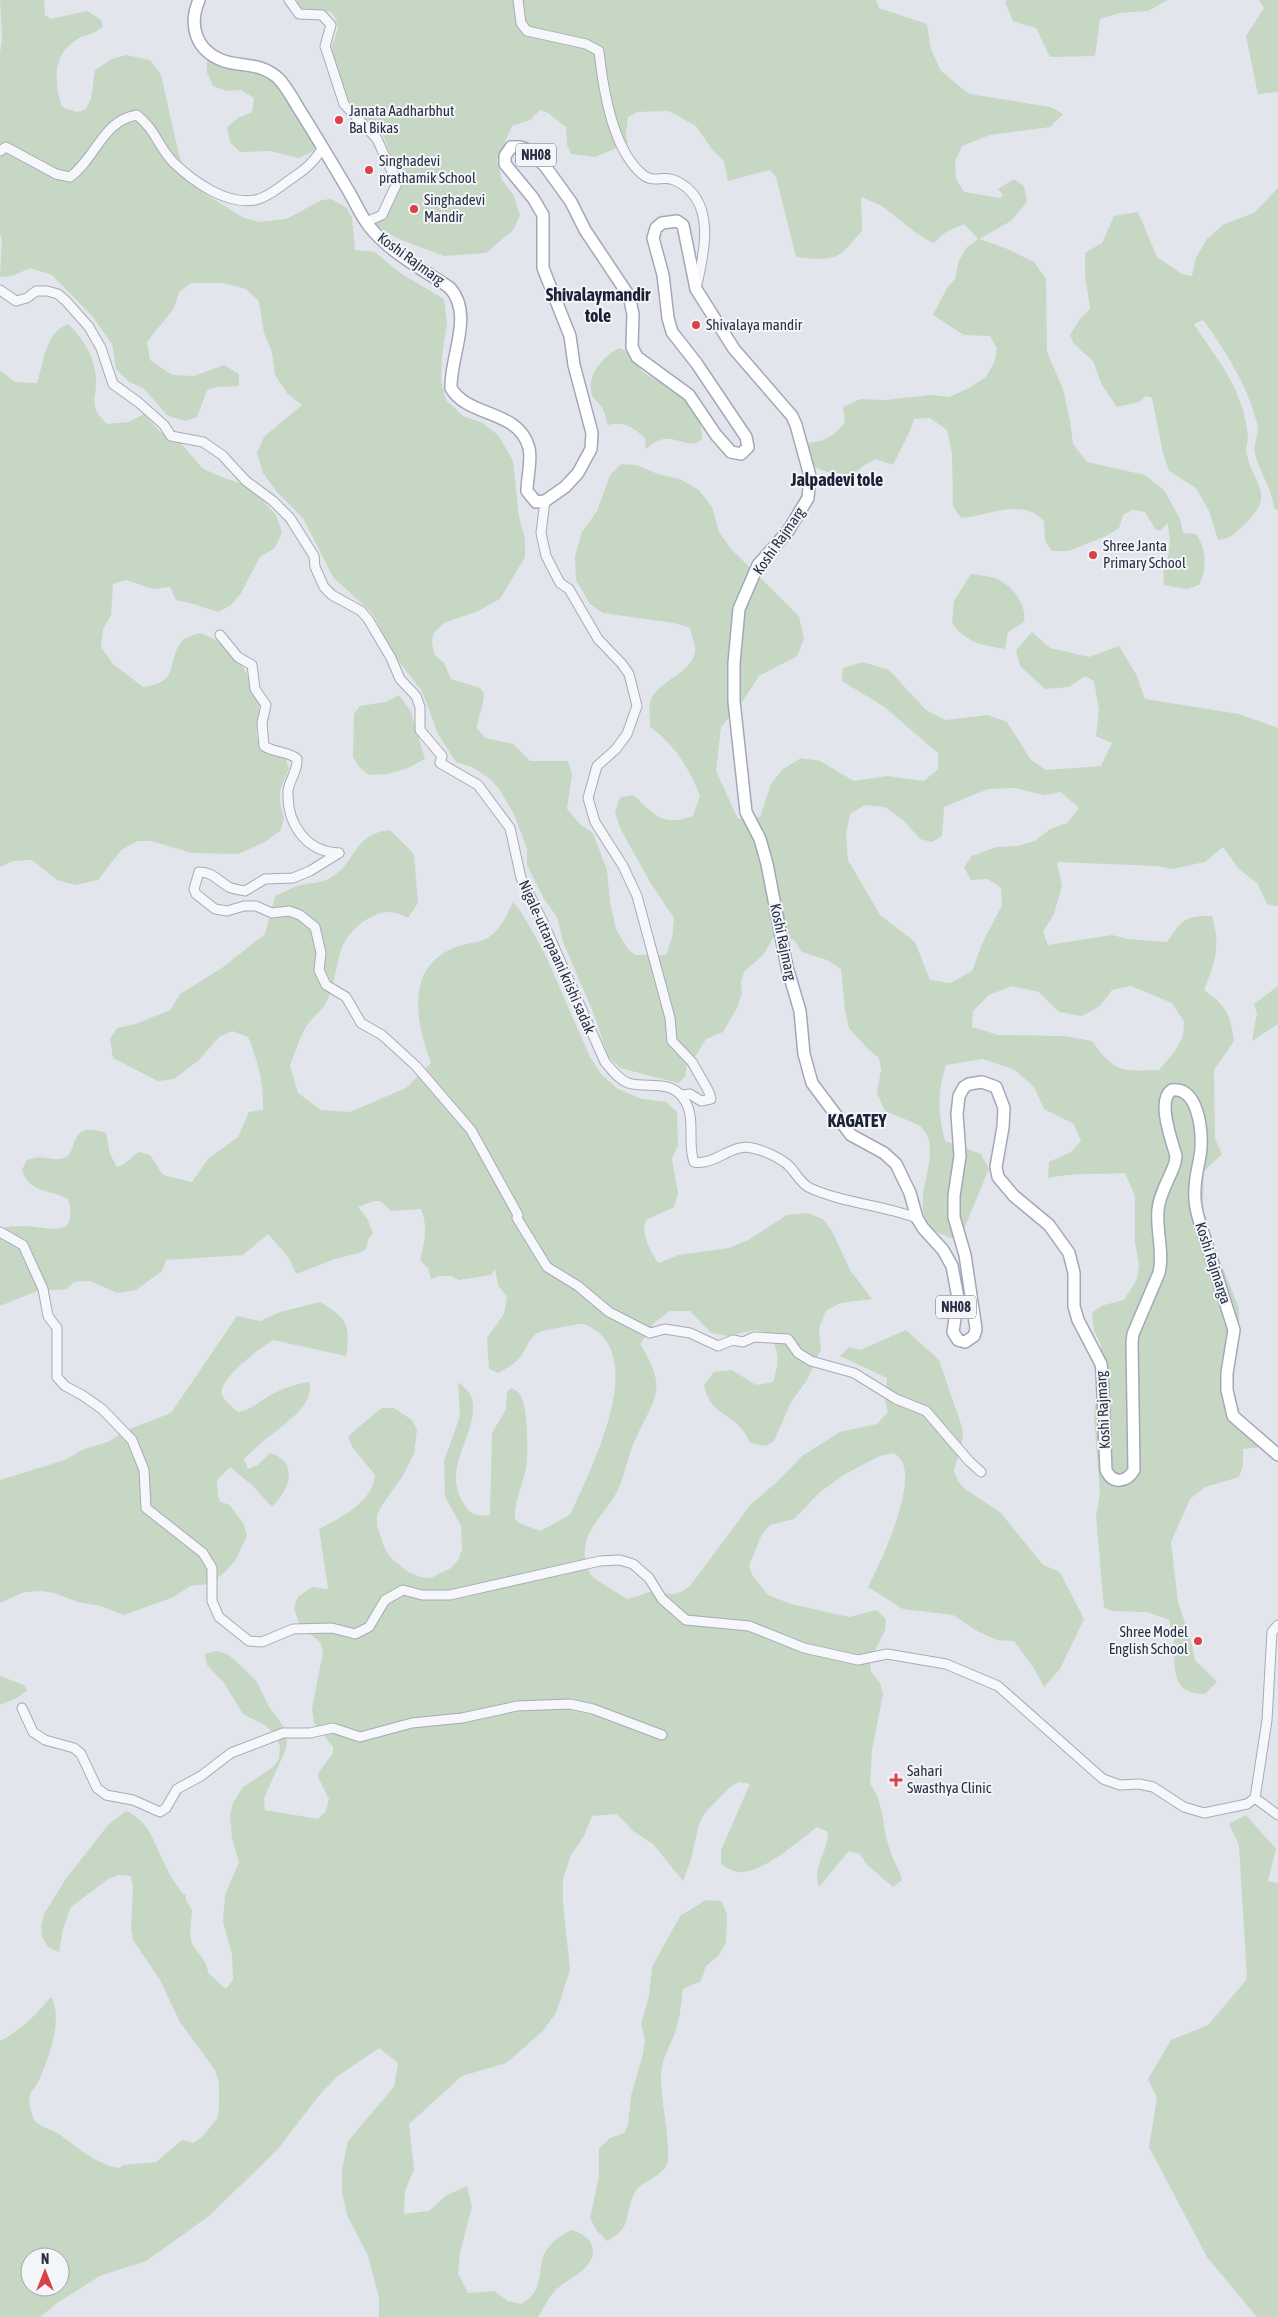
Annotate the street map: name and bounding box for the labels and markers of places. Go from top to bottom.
place label: Janata Aadharbhut Bal Bikas [349,102,454,136]
marker: Janata Aadharbhut Bal Bikas [333,114,345,126]
place label: Singhadevi prathamik School [379,152,476,186]
marker: Singhadevi prathamik School [363,164,375,176]
place label: Singhadevi Mandir [424,191,485,225]
marker: Singhadevi Mandir [408,203,420,215]
place label: Shivalaya mandir [706,316,803,333]
marker: Shivalaya mandir [690,319,702,331]
place label: Shree Janta Primary School [1103,537,1186,571]
marker: Shree Janta Primary School [1087,549,1099,561]
place label: Shree Model English School [1109,1623,1188,1657]
marker: Shree Model English School [1192,1635,1204,1647]
place label: Sahari Swasthya Clinic [907,1762,992,1796]
marker: Sahari Swasthya Clinic [889,1773,903,1787]

